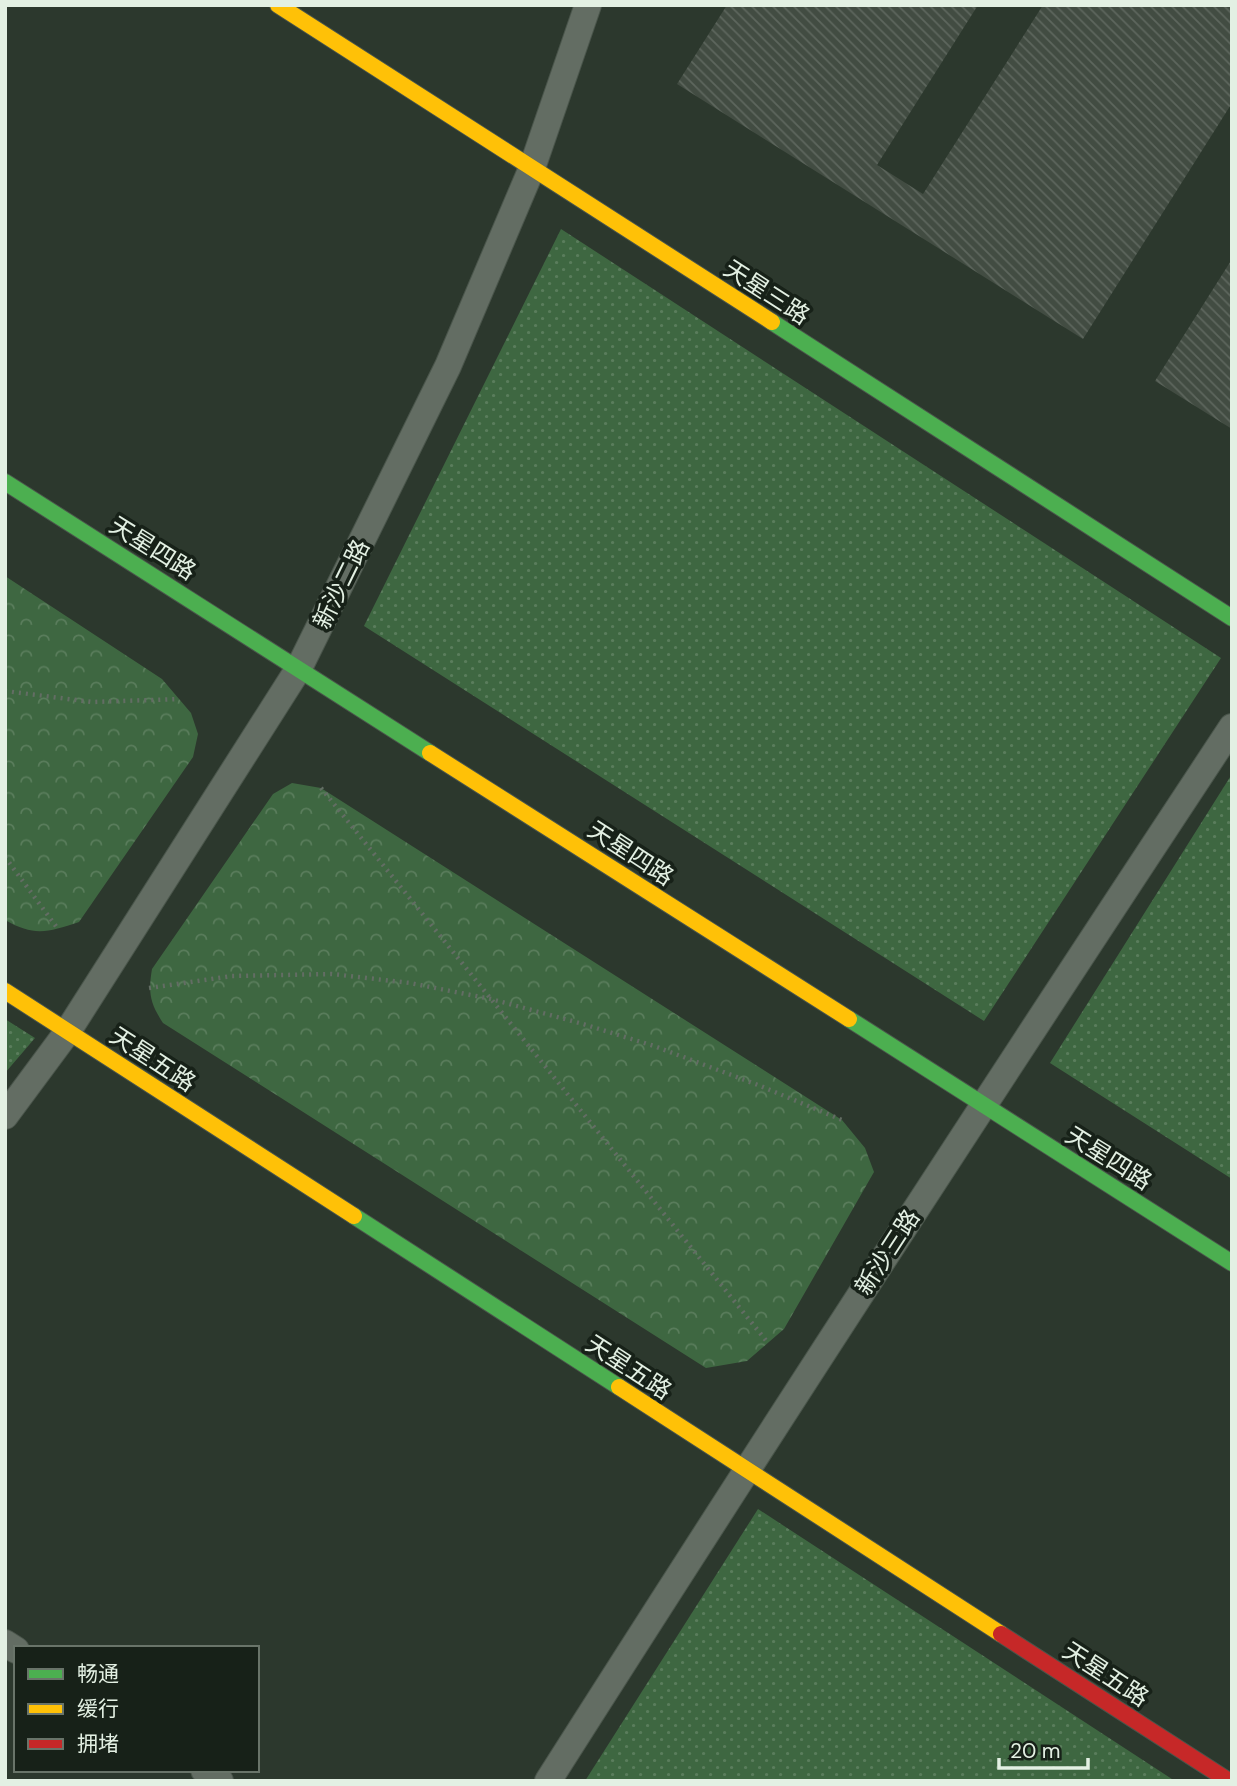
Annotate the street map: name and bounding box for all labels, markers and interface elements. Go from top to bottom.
street label: 天星三路 [718,253,816,331]
street label: 天星四路 [104,509,202,587]
street label: 新沙二路 [306,534,376,634]
street label: 天星四路 [582,814,680,892]
street label: 天星五路 [104,1020,202,1098]
street label: 天星四路 [1060,1119,1158,1197]
street label: 新沙三路 [848,1203,926,1301]
street label: 天星五路 [580,1328,678,1406]
street label: 天星五路 [1057,1635,1155,1713]
legend [14,1646,259,1772]
text: 畅通 [77,1660,119,1688]
text: 缓行 [77,1695,119,1723]
scale bar [999,1726,1088,1770]
text: 拥堵 [77,1730,119,1758]
text: 20 m [1010,1737,1061,1765]

